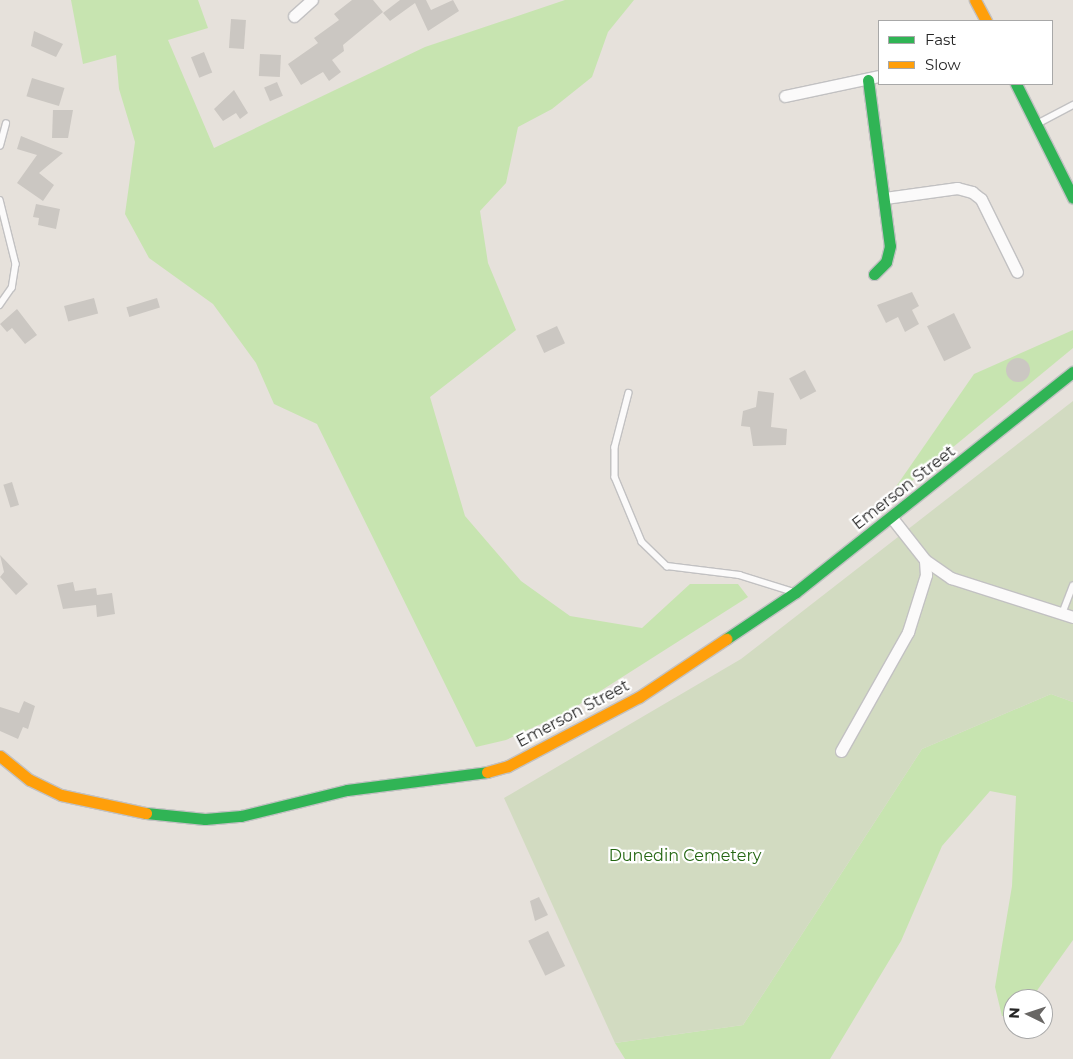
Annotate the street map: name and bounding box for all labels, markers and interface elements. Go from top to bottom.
legend [878,20,1053,85]
text: Fast [925,30,956,49]
text: Slow [925,55,961,74]
street label: Emerson Street [849,442,959,534]
street label: Emerson Street [513,676,633,752]
park label: Dunedin Cemetery [609,846,761,866]
north arrow [1003,989,1053,1039]
text: N [1005,1007,1023,1019]

